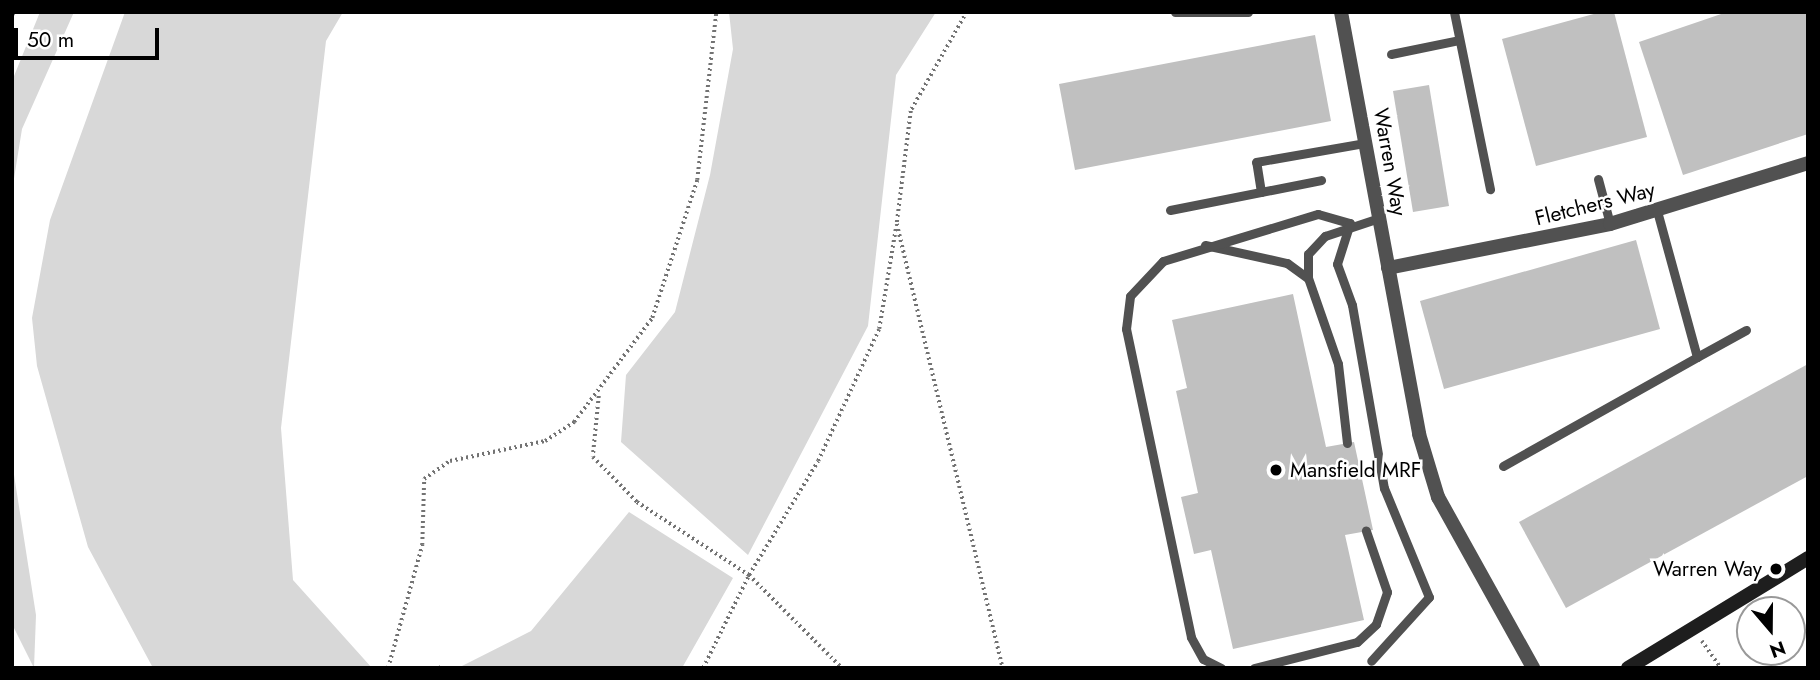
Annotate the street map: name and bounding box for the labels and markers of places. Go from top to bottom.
place label: Mansfield MRF [1290,457,1421,483]
marker: Mansfield MRF [1268,462,1284,478]
place label: Warren Way [1653,556,1762,582]
marker: Warren Way [1768,561,1784,577]

